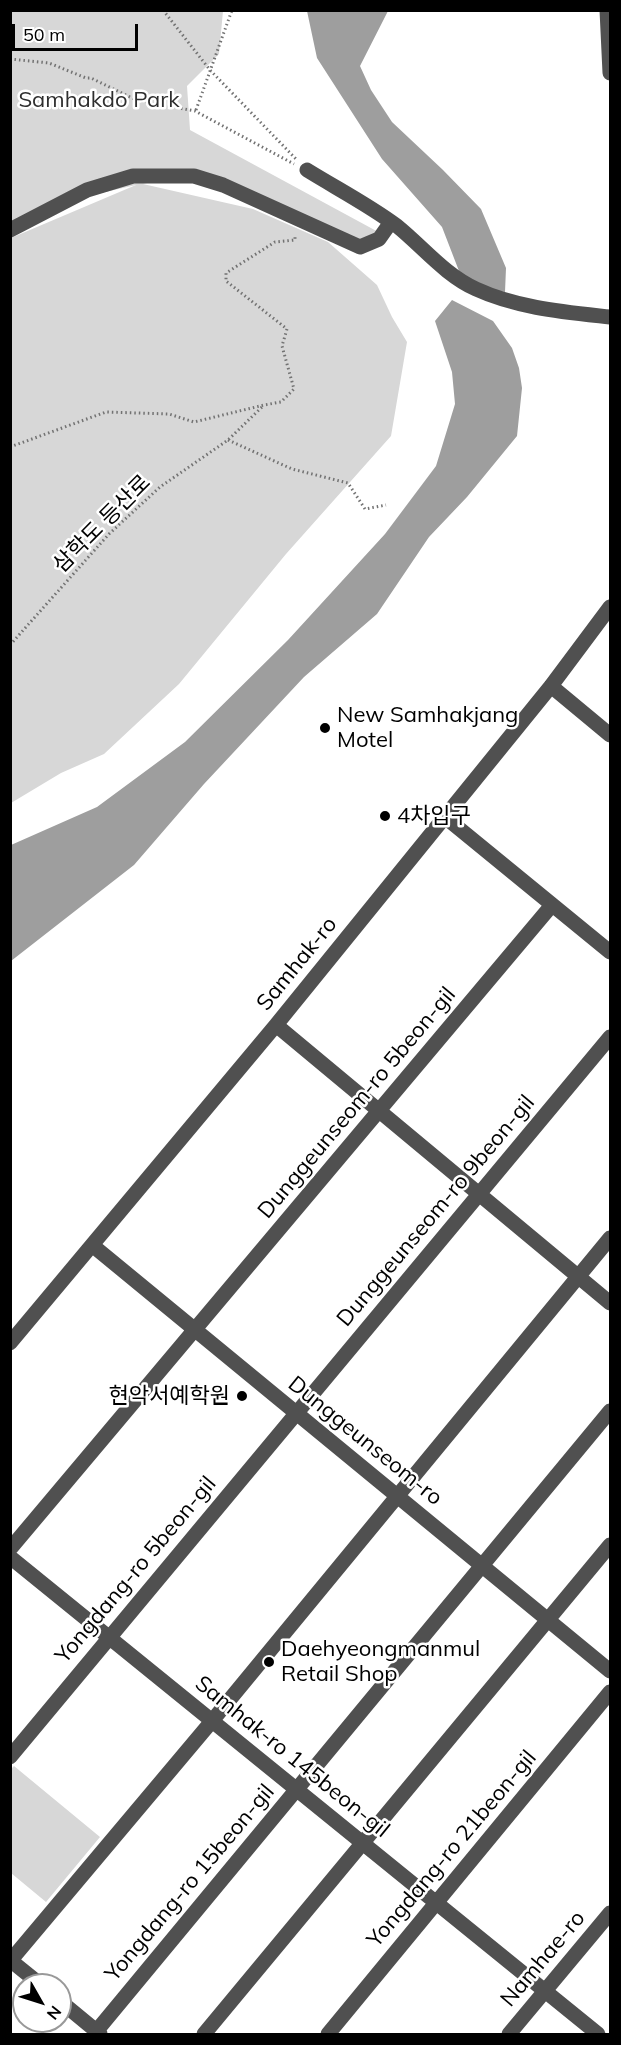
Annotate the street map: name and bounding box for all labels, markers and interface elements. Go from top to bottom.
scale bar [15,12,141,50]
text: 50 m [23,23,65,46]
park label: Samhakdo Park [18,87,180,113]
street label: 삼학도 등산로 [48,470,156,578]
place label: New Samhakjang Motel [337,702,518,754]
marker: New Samhakjang Motel [318,721,332,735]
place label: 4차입구 [397,803,471,829]
marker: 4차입구 [378,809,392,823]
street label: Samhak-ro [251,912,343,1016]
street label: Dunggeunseom-ro 5beon-gil [252,982,462,1224]
street label: Dunggeunseom-ro 9beon-gil [331,1090,541,1332]
street label: Dunggeunseom-ro [283,1371,447,1511]
place label: 현악서예학원 [109,1383,230,1409]
marker: 현악서예학원 [235,1389,249,1403]
street label: Yongdang-ro 5beon-gil [50,1471,222,1669]
place label: Daehyeongmanmul Retail Shop [281,1636,480,1688]
marker: Daehyeongmanmul Retail Shop [262,1655,276,1669]
street label: Samhak-ro 145beon-gil [190,1671,394,1843]
street label: Yongdang-ro 21beon-gil [362,1745,542,1953]
street label: Yongdang-ro 15beon-gil [100,1779,280,1987]
street label: Namhae-ro [495,1906,591,2012]
north arrow [12,1973,72,2033]
text: N [43,2002,66,2024]

